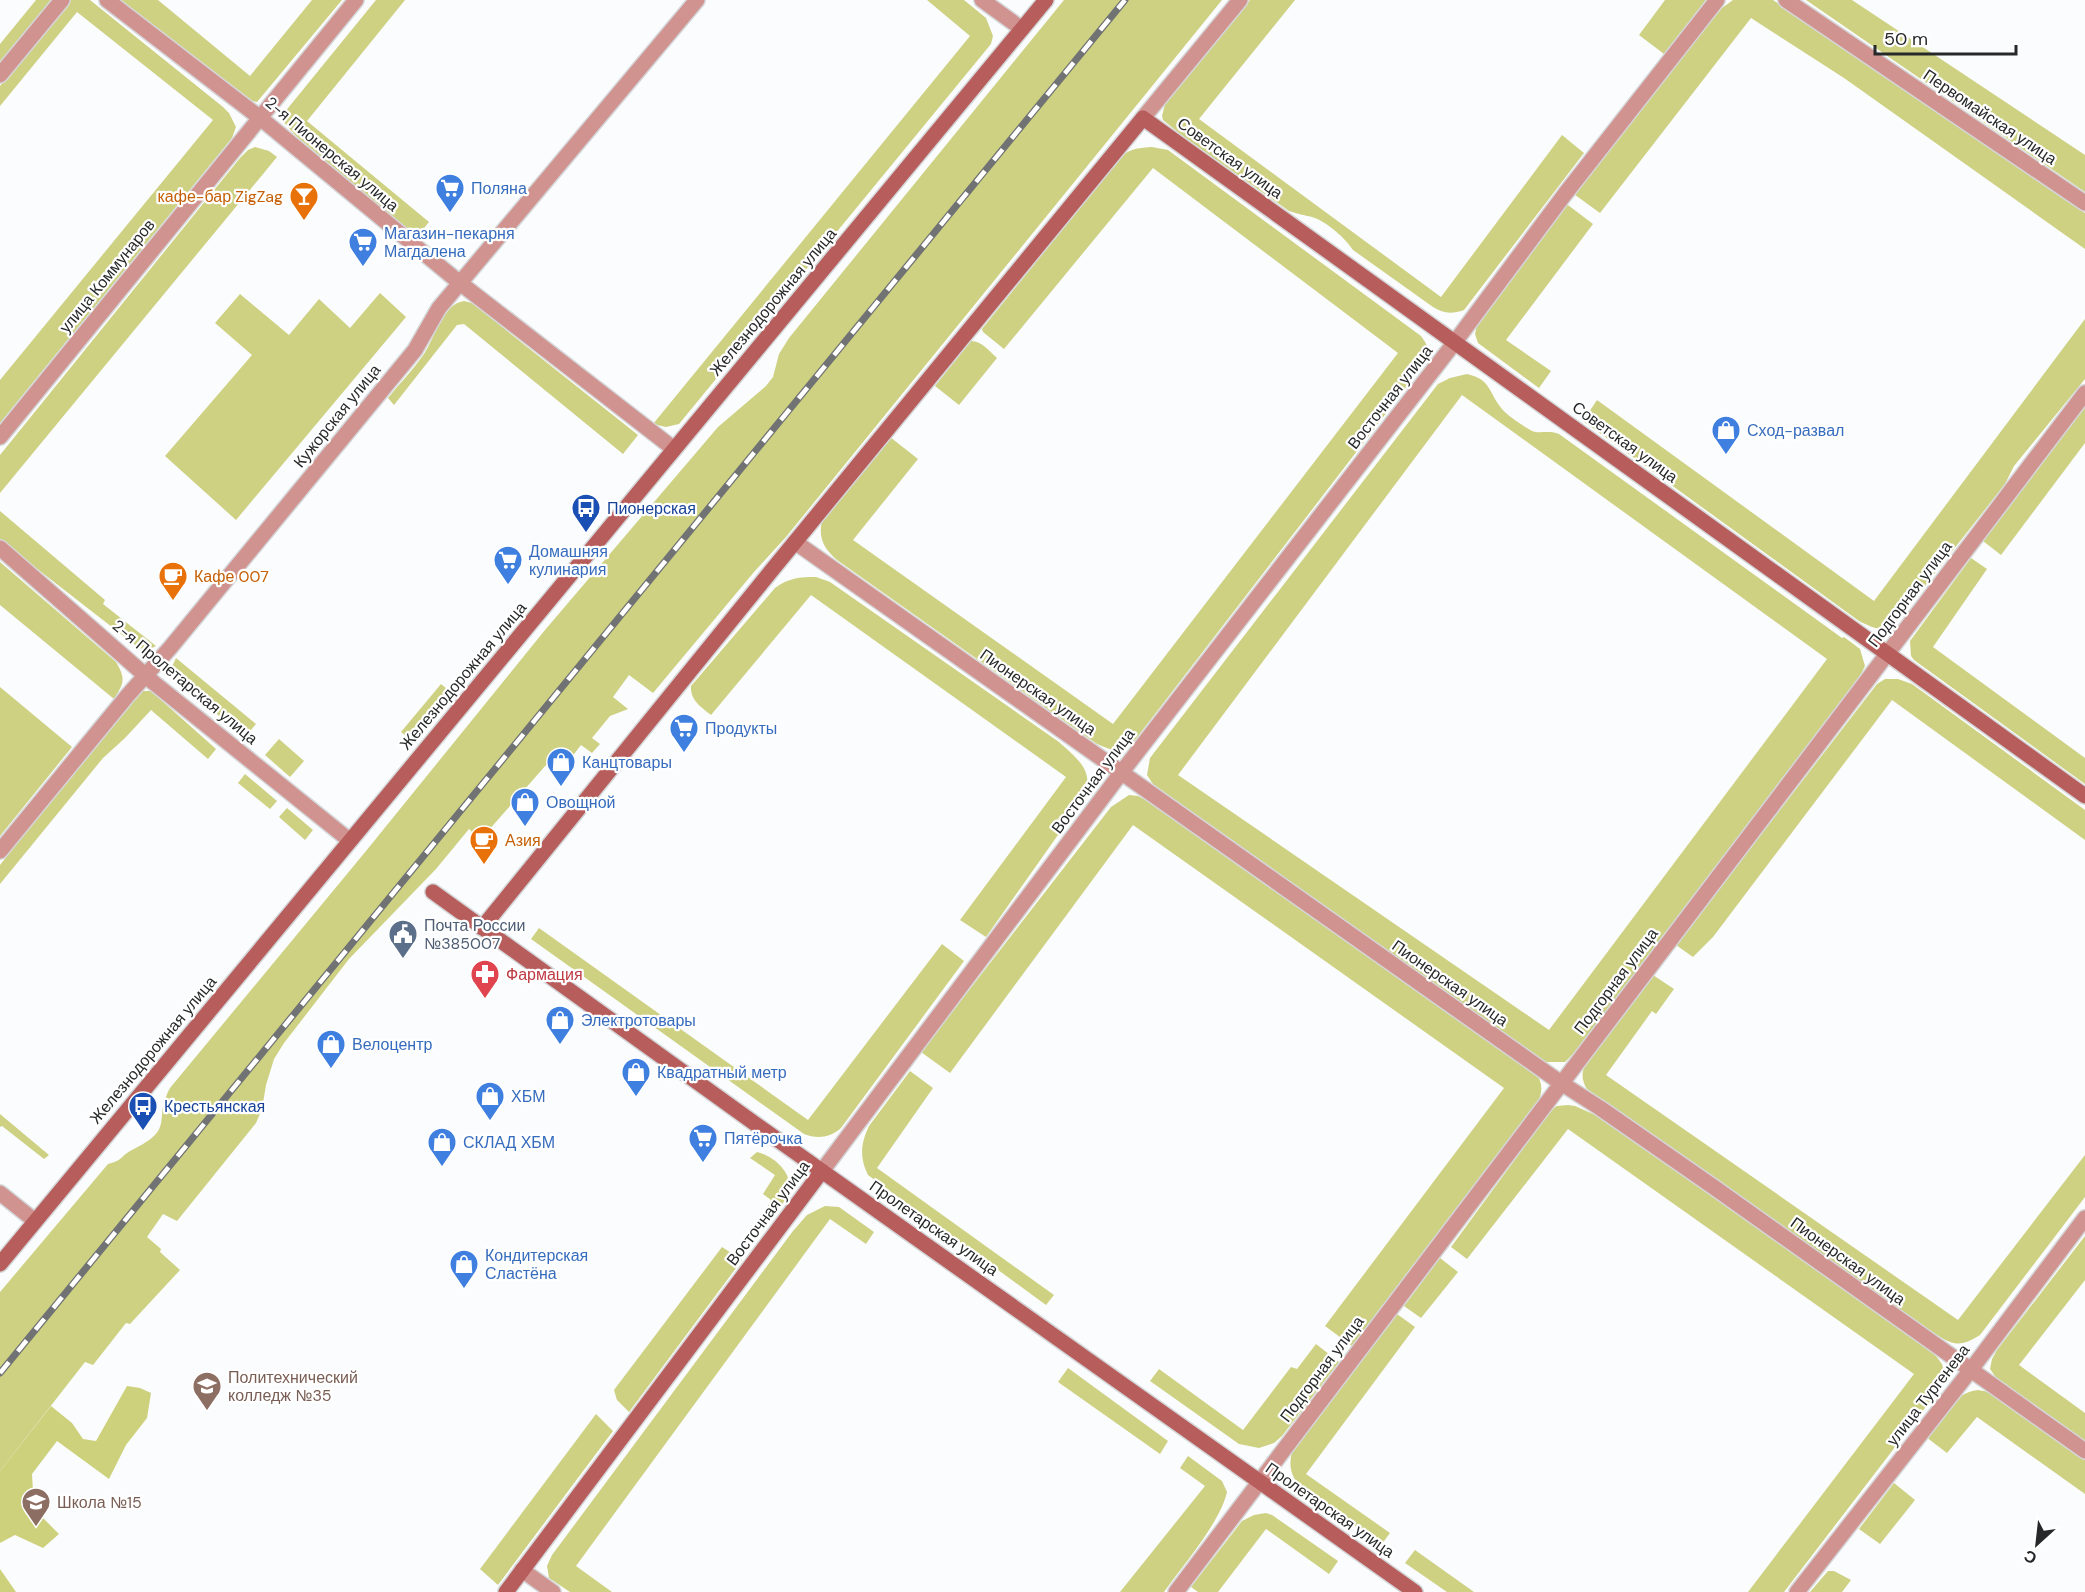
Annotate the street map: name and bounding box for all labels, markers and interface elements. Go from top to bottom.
scale bar [1875,18,2016,56]
text: 50 m [1884,27,1928,51]
street label: Первомайская улица [1919,65,2061,170]
street label: 2-я Пионерская улица [261,92,403,216]
street label: Советская улица [1173,113,1287,203]
supermarket icon: Поляна [434,172,466,214]
place label: Поляна [471,178,527,199]
bar icon: кафе-бар ZigZag [288,180,320,222]
place label: кафе-бар ZigZag [157,186,283,207]
street label: улица Коммунаров [55,215,159,337]
place label: Магазин-пекарня Магдалена [384,223,515,262]
street label: Железнодорожная улица [705,224,841,380]
supermarket icon: Магазин-пекарня Магдалена [347,226,379,268]
street label: Восточная улица [1343,341,1437,453]
street label: Кужорская улица [289,360,385,472]
street label: Советская улица [1568,397,1682,487]
shop icon: Сход-развал [1710,414,1742,456]
place label: Сход-развал [1747,420,1844,441]
bus stop icon: Пионерская [570,492,602,534]
place label: Пионерская [607,498,696,519]
street label: Подгорная улица [1863,537,1957,651]
place label: Домашняя кулинария [529,541,608,580]
supermarket icon: Домашняя кулинария [492,544,524,586]
cafe icon: Кафе 007 [157,560,189,602]
place label: Кафе 007 [194,566,269,587]
street label: Железнодорожная улица [395,598,531,754]
street label: 2-я Пролетарская улица [108,615,262,749]
street label: Пионерская улица [976,644,1100,740]
supermarket icon: Продукты [668,712,700,754]
place label: Продукты [705,718,777,739]
street label: Восточная улица [1047,724,1139,838]
shop icon: Канцтовары [545,746,577,788]
place label: Канцтовары [582,752,672,773]
shop icon: Овощной [509,786,541,828]
place label: Овощной [546,792,616,813]
cafe icon: Азия [468,824,500,866]
place label: Азия [505,830,541,851]
place label: Почта России №385007 [424,915,525,954]
public building icon: Почта России №385007 [387,918,419,960]
street label: Подгорная улица [1569,924,1663,1038]
street label: Пионерская улица [1388,935,1512,1031]
pharmacy icon: Фармация [469,958,501,1000]
place label: Фармация [506,964,583,985]
street label: Железнодорожная улица [85,972,221,1128]
shop icon: Электротовары [544,1004,576,1046]
place label: Электротовары [581,1010,696,1031]
shop icon: Велоцентр [315,1028,347,1070]
place label: Велоцентр [352,1034,433,1055]
shop icon: Квадратный метр [620,1056,652,1098]
place label: Квадратный метр [657,1062,787,1083]
shop icon: ХБМ [474,1080,506,1122]
place label: ХБМ [511,1086,546,1107]
bus stop icon: Крестьянская [127,1090,159,1132]
place label: Крестьянская [164,1096,265,1117]
supermarket icon: Пятёрочка [687,1122,719,1164]
shop icon: СКЛАД ХБМ [426,1126,458,1168]
place label: Пятёрочка [724,1128,803,1149]
place label: СКЛАД ХБМ [463,1132,555,1153]
street label: Восточная улица [722,1156,814,1270]
street label: Пролетарская улица [865,1176,1003,1280]
street label: Пионерская улица [1786,1212,1910,1310]
place label: Кондитерская Сластёна [485,1245,588,1284]
shop icon: Кондитерская Сластёна [448,1248,480,1290]
street label: Подгорная улица [1275,1312,1369,1426]
street label: улица Тургенева [1882,1340,1974,1450]
place label: Политехнический колледж №35 [228,1367,358,1406]
school or university icon: Политехнический колледж №35 [191,1370,223,1412]
street label: Пролетарская улица [1261,1458,1399,1562]
school or university icon: Школа №15 [20,1486,52,1528]
place label: Школа №15 [57,1492,142,1513]
north arrow [2007,1514,2067,1574]
text: С [2020,1545,2040,1569]

